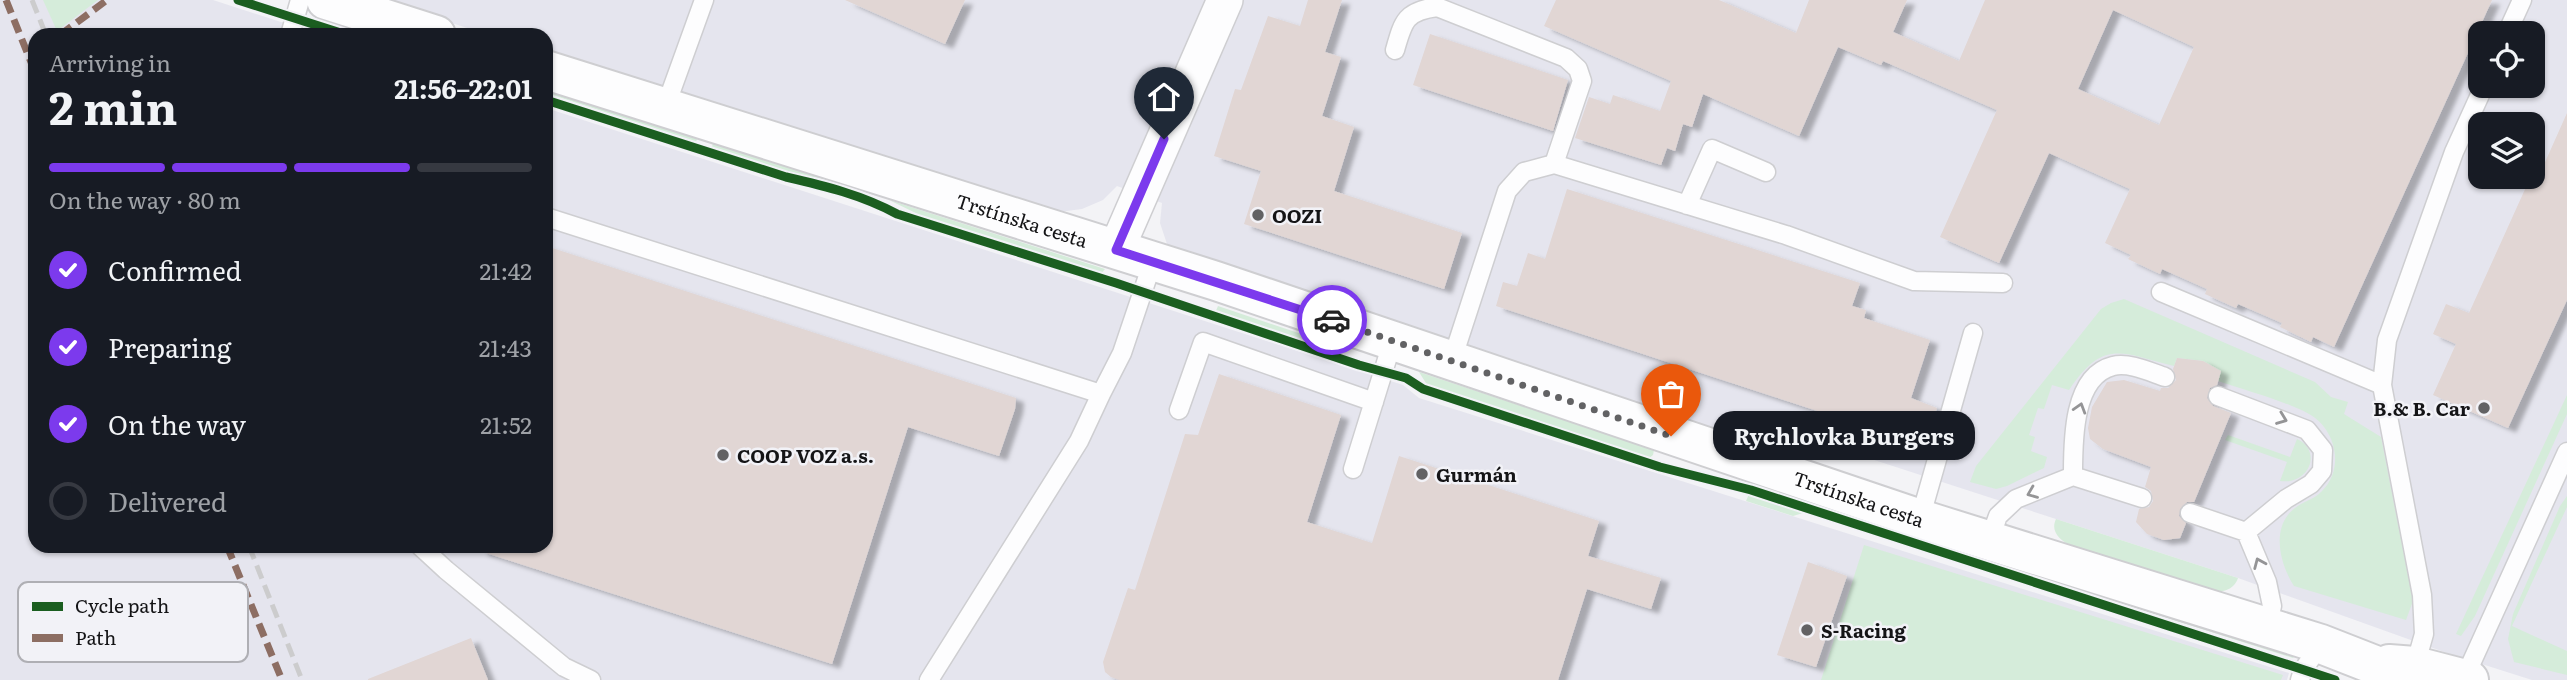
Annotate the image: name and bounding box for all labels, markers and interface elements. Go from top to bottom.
map controls [2468,21,2545,189]
button: locate [2468,21,2545,98]
text: Arriving in [49,45,171,79]
pin [1134,67,1194,139]
text: 21:56–22:01 [394,68,532,107]
text: 2 min [49,71,178,139]
icon: home [1145,78,1183,116]
button: layers [2468,112,2545,189]
text: On the way · 80 m [49,182,241,216]
street label: Trstínska cesta [953,186,1092,254]
place label: OOZI [1272,201,1322,229]
marker: OOZI [1250,207,1266,223]
text: Confirmed [108,250,242,289]
icon: check [49,251,87,289]
text: 21:42 [479,253,532,287]
courier [1297,285,1367,355]
icon: car [1313,301,1351,339]
text: Preparing [108,327,231,366]
icon: check [49,328,87,366]
text: 21:43 [479,330,532,364]
pin [1641,364,1701,436]
icon: bag [1652,375,1690,413]
place label: B.& B. Car [2373,394,2471,422]
marker: B.& B. Car [2476,400,2492,416]
one-way arrow [2071,403,2086,415]
text: On the way [108,404,246,443]
icon: check [49,405,87,443]
text: 21:52 [480,407,532,441]
one-way arrow [2275,410,2287,424]
callout: Rychlovka Burgers [1713,412,1976,460]
text: Rychlovka Burgers [1734,418,1954,452]
place label: COOP VOZ a.s. [737,441,874,469]
marker: COOP VOZ a.s. [715,447,731,463]
place label: Gurmán [1436,460,1517,488]
street label: Trstínska cesta [1790,463,1929,534]
marker: Gurmán [1414,466,1430,482]
text: Delivered [108,481,227,520]
one-way arrow [2026,484,2038,498]
one-way arrow [2253,558,2267,570]
legend [18,582,248,662]
text: Cycle path [75,591,169,619]
place label: S-Racing [1821,616,1906,644]
marker: S-Racing [1799,622,1815,638]
text: Path [75,623,116,651]

